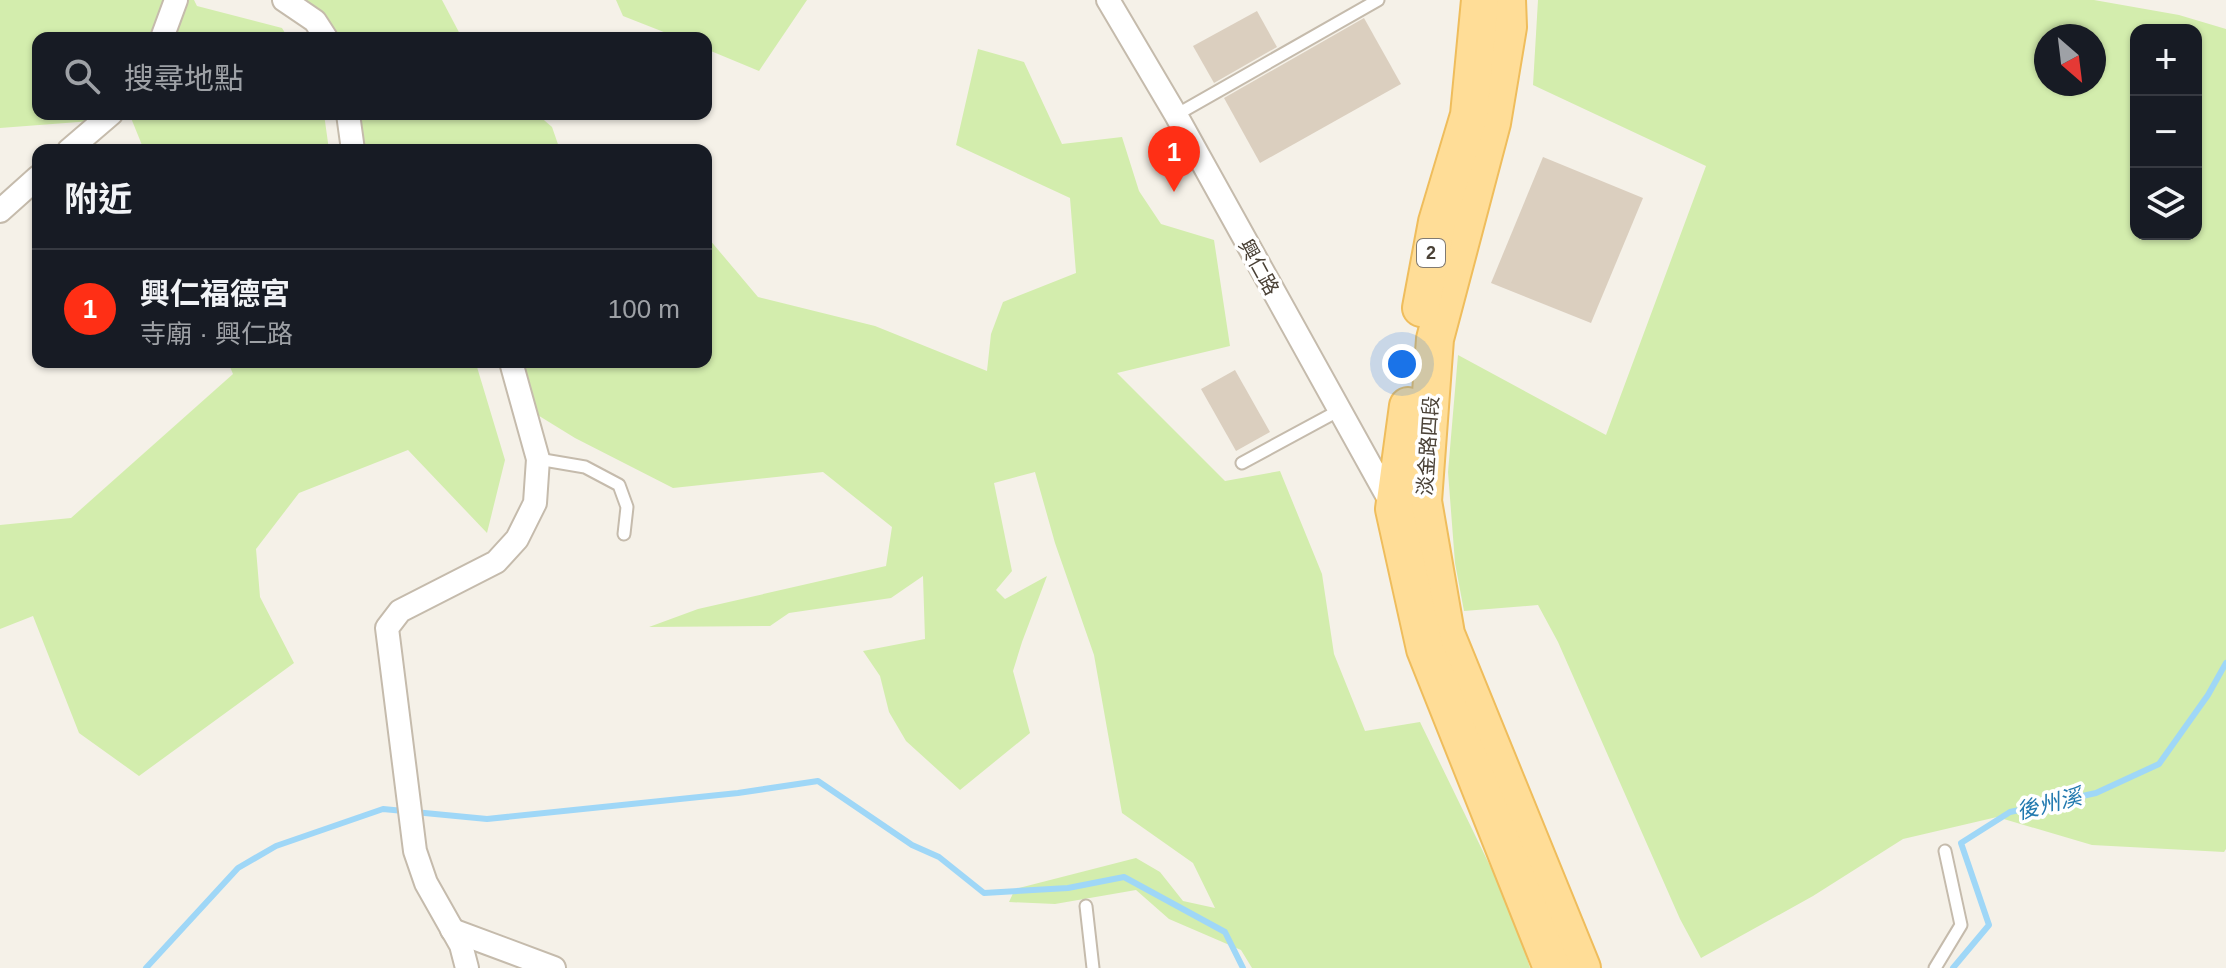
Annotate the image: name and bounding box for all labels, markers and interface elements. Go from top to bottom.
north arrow [2034,24,2106,96]
map controls [2130,24,2202,240]
button: + [2130,24,2202,96]
search box [32,32,712,120]
icon: search [60,54,104,98]
text: 搜尋地點 [124,62,244,95]
button: − [2130,96,2202,168]
pin: 1 [1148,126,1200,192]
button: layers [2130,168,2202,240]
text: 附近 [64,180,132,218]
street label: 興仁路 [1235,235,1283,299]
road number: 2 [1417,239,1445,267]
text: 興仁福德宮 [140,277,290,310]
text: 1 [83,294,97,324]
text: 100 m [608,294,680,324]
text: 寺廟 · 興仁路 [140,319,293,349]
your location [1382,344,1422,384]
street label: 淡金路四段 [1414,395,1442,497]
water label: 後州溪 [2014,783,2087,824]

